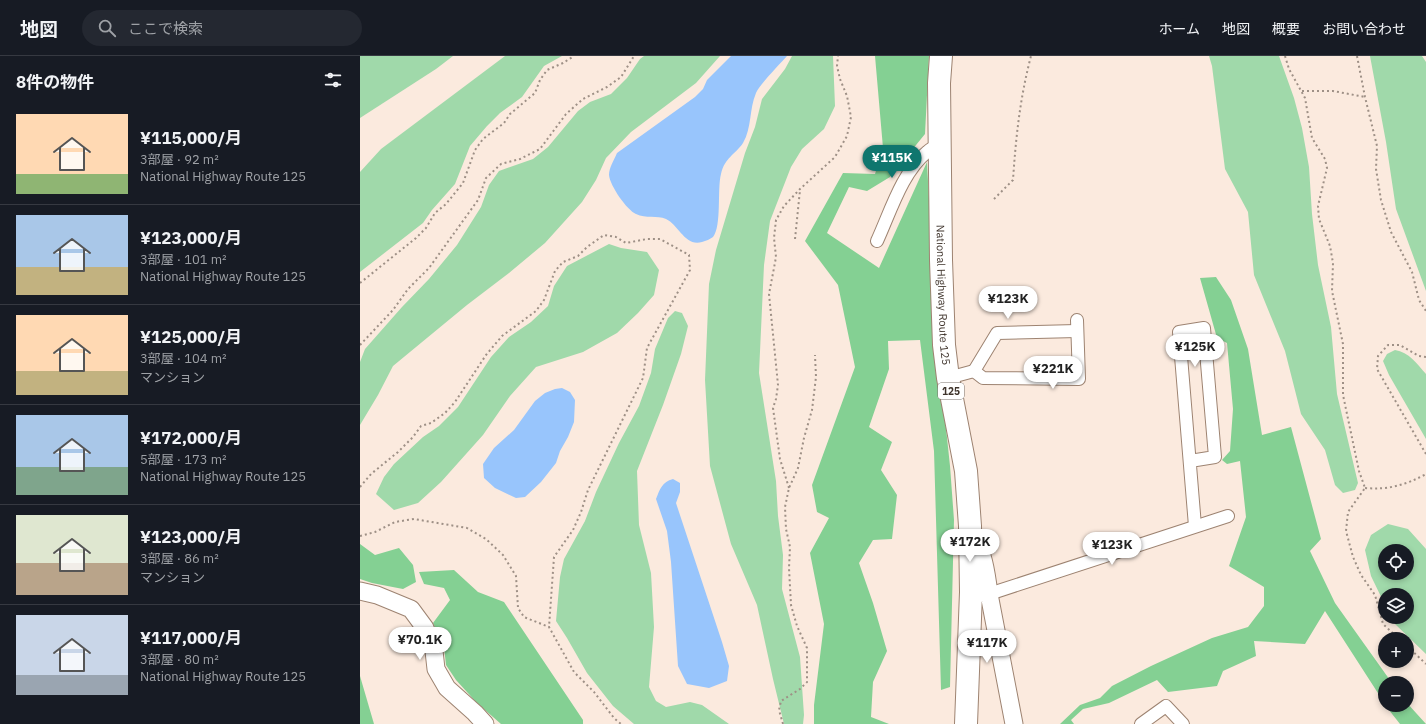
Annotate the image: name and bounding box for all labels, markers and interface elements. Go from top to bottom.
search box [82,10,362,46]
text: 地図 [20,17,58,41]
icon: search [96,17,118,39]
text: ここで検索 [128,19,203,38]
text: ホーム [1158,20,1200,38]
text: 地図 [1222,20,1250,38]
text: 概要 [1272,20,1300,38]
text: お問い合わせ [1322,20,1406,38]
icon: filters [322,69,344,91]
text: 8件の物件 [16,71,94,93]
text: ¥115,000/月 [140,127,242,149]
icon: home [48,130,96,178]
pin: ¥115K [864,145,920,179]
text: ¥115K [872,149,912,166]
text: 3部屋 · 92 m² [140,151,219,168]
text: National Highway Route 125 [140,168,306,185]
street label: National Highway Route 125 [934,225,953,366]
text: ¥123,000/月 [140,227,242,249]
icon: home [48,231,96,279]
text: 3部屋 · 101 m² [140,251,227,268]
text: National Highway Route 125 [140,268,306,285]
pin: ¥123K [980,286,1036,320]
text: ¥123K [988,290,1028,307]
text: ¥125,000/月 [140,326,242,348]
icon: home [48,331,96,379]
pin: ¥125K [1167,334,1223,368]
text: ¥125K [1175,338,1215,355]
text: 3部屋 · 104 m² [140,350,227,367]
pin: ¥221K [1025,356,1081,390]
text: ¥221K [1033,360,1073,377]
text: マンション [140,369,205,386]
road number: 125 [938,383,964,399]
text: ¥172,000/月 [140,427,242,449]
icon: home [48,431,96,479]
text: 5部屋 · 173 m² [140,451,227,468]
text: National Highway Route 125 [140,468,306,485]
text: ¥123,000/月 [140,526,242,548]
pin: ¥172K [942,529,998,563]
icon: home [48,531,96,579]
pin: ¥123K [1084,532,1140,566]
text: ¥172K [950,533,990,550]
text: ¥123K [1092,536,1132,553]
map controls [1378,544,1414,712]
button: locate [1378,544,1414,580]
text: 3部屋 · 86 m² [140,550,219,567]
text: マンション [140,569,205,586]
button: layers [1378,588,1414,624]
text: ¥117,000/月 [140,627,242,649]
pin: ¥70.1K [387,627,453,661]
pin: ¥117K [959,630,1015,664]
icon: home [48,631,96,679]
text: ¥70.1K [398,631,442,648]
button: + [1378,632,1414,668]
text: ¥117K [967,634,1007,651]
text: 3部屋 · 80 m² [140,651,219,668]
text: National Highway Route 125 [140,668,306,685]
button: − [1378,676,1414,712]

